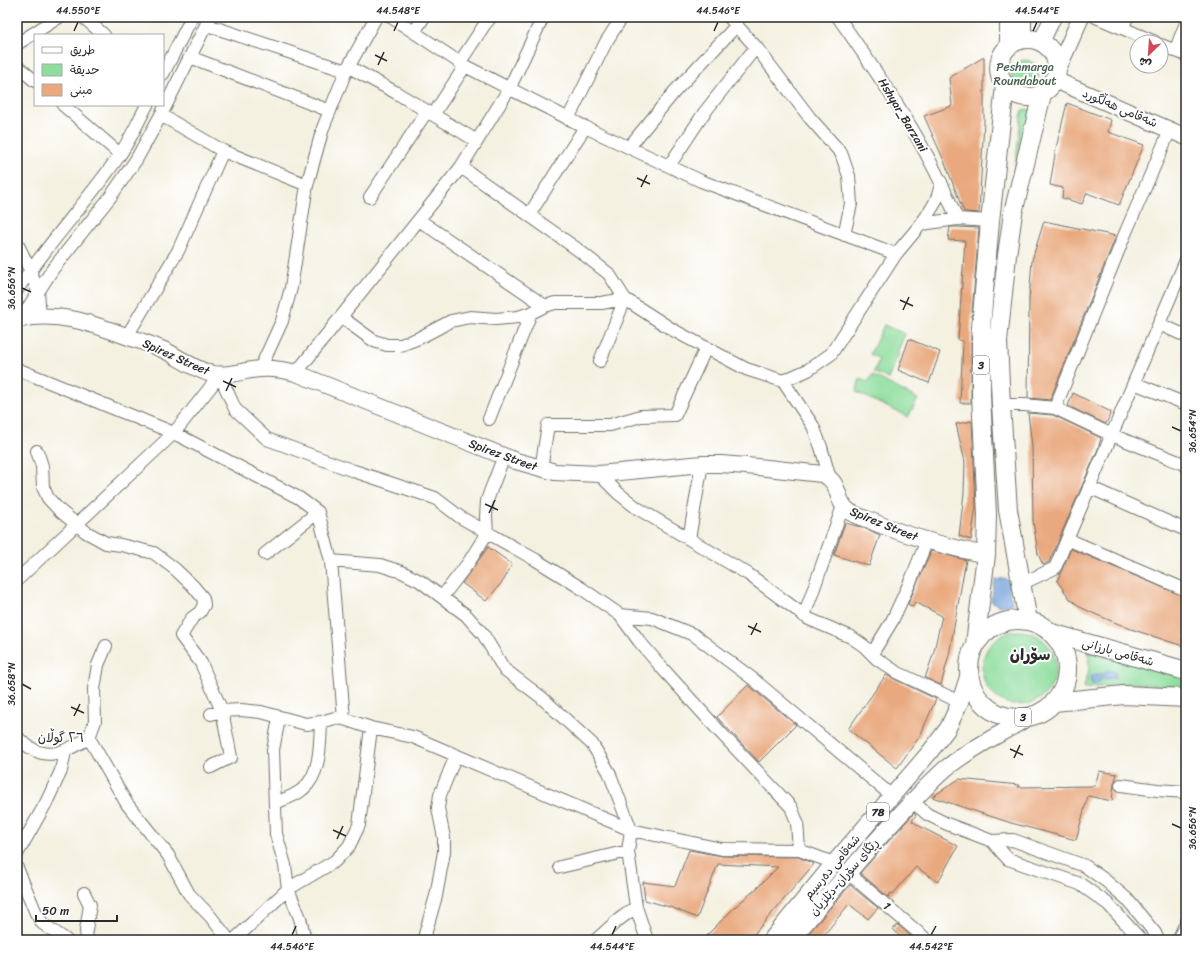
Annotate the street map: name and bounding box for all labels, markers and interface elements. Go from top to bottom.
text: 44.550°E [56,2,101,20]
text: 44.548°E [376,2,421,20]
text: 44.546°E [696,2,741,20]
text: 44.544°E [1015,2,1060,20]
legend [34,34,164,106]
north arrow [1129,34,1169,74]
text: طريق [70,39,95,61]
text: ش [1135,51,1154,74]
park label: Peshmarga Roundabout [994,56,1056,92]
text: حديقة [70,59,99,81]
street label: Hshyar_Barzani [872,74,934,157]
text: مبنى [70,79,93,101]
street label: شەقامی ھەڵگورد [1079,82,1161,134]
text: 36.656°N [3,266,21,309]
street label: Spirez Street [139,332,214,382]
road number: 3 [973,356,989,374]
text: 36.654°N [1184,409,1202,453]
street label: Spirez Street [466,432,541,478]
street label: Spirez Street [847,500,922,548]
street label: شەقامی بارزانی [1080,631,1156,673]
district label: سۆران [1010,640,1050,669]
text: 36.658°N [3,662,21,706]
road number: 3 [1015,708,1031,726]
district label: ٢٦ گوڵان [38,726,84,749]
road number: 78 [867,803,889,821]
text: 36.656°N [1184,806,1202,849]
street label: شەقامی دەرسیم [798,829,866,905]
street label: ڕێگای سۆران-دێلزیان [804,833,884,921]
street label: 1 [878,896,896,916]
scale bar [36,897,117,923]
text: 50 m [42,900,69,922]
text: 44.546°E [270,938,315,956]
text: 44.544°E [590,938,635,956]
text: 44.542°E [909,938,954,956]

